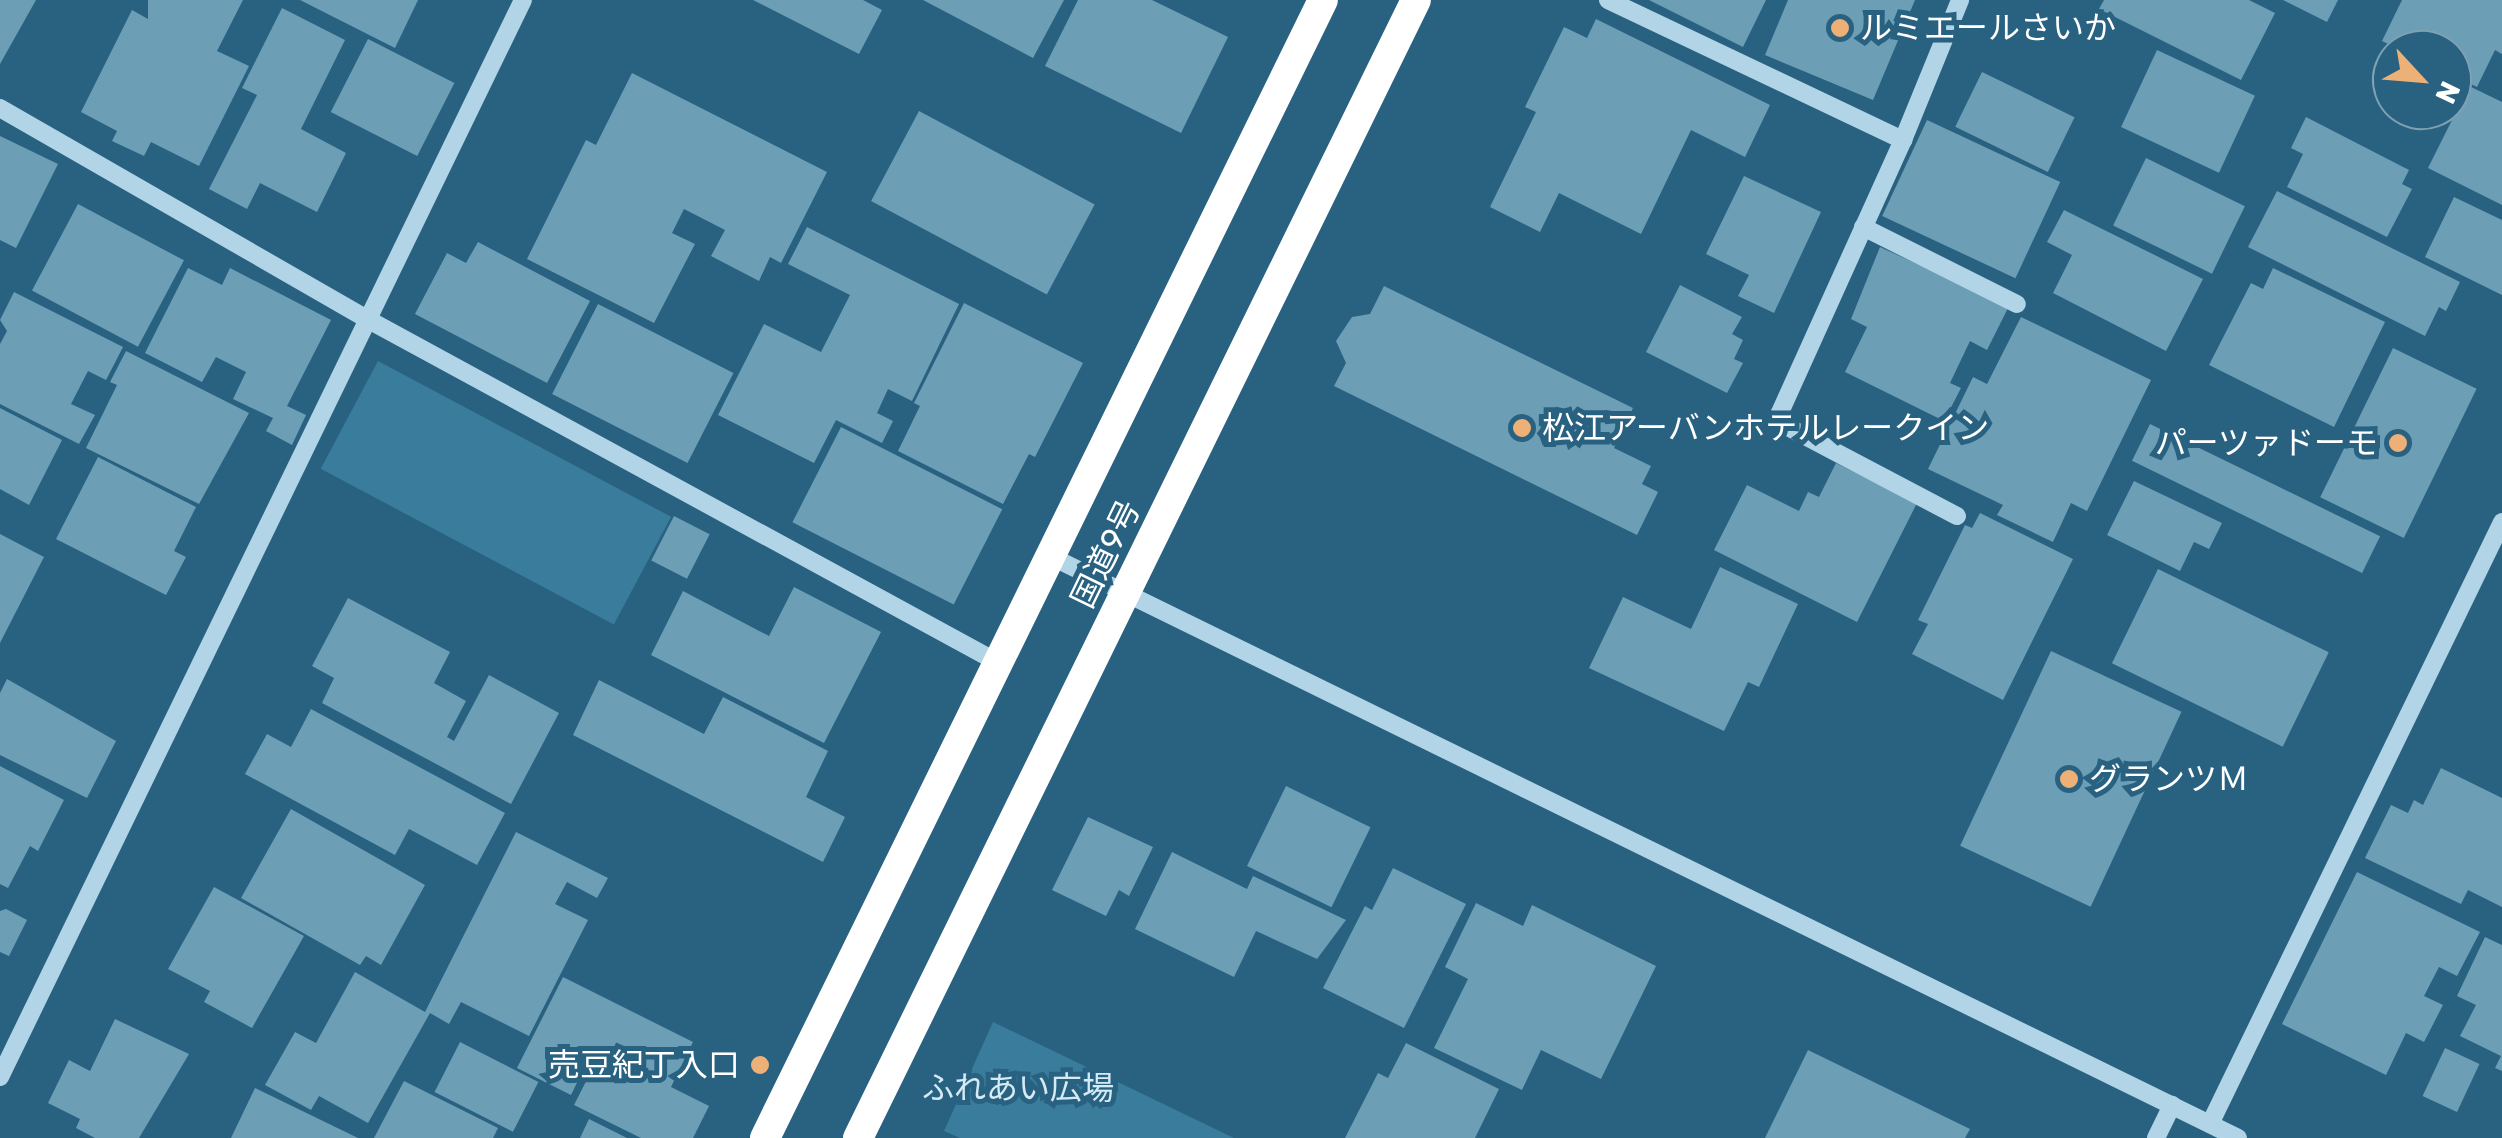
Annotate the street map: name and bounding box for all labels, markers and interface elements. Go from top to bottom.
place label: ルミエールさいか [1860,9,2116,47]
marker: ルミエールさいか [1829,17,1851,39]
north arrow [2372,30,2472,130]
text: N [2428,76,2467,109]
place label: 松江アーバンホテルレークイン [1542,409,1988,447]
marker: 松江アーバンホテルレークイン [1511,417,1533,439]
place label: パーツァドーモ [2154,424,2378,462]
marker: パーツァドーモ [2387,432,2409,454]
street label: 国道9号 [1064,494,1148,614]
place label: グランツＭ [2089,760,2249,798]
marker: グランツＭ [2058,768,2080,790]
place label: 売豆紀丁入口 [548,1046,740,1084]
marker: 売豆紀丁入口 [749,1054,771,1076]
park label: ふれあい広場 [922,1069,1114,1107]

